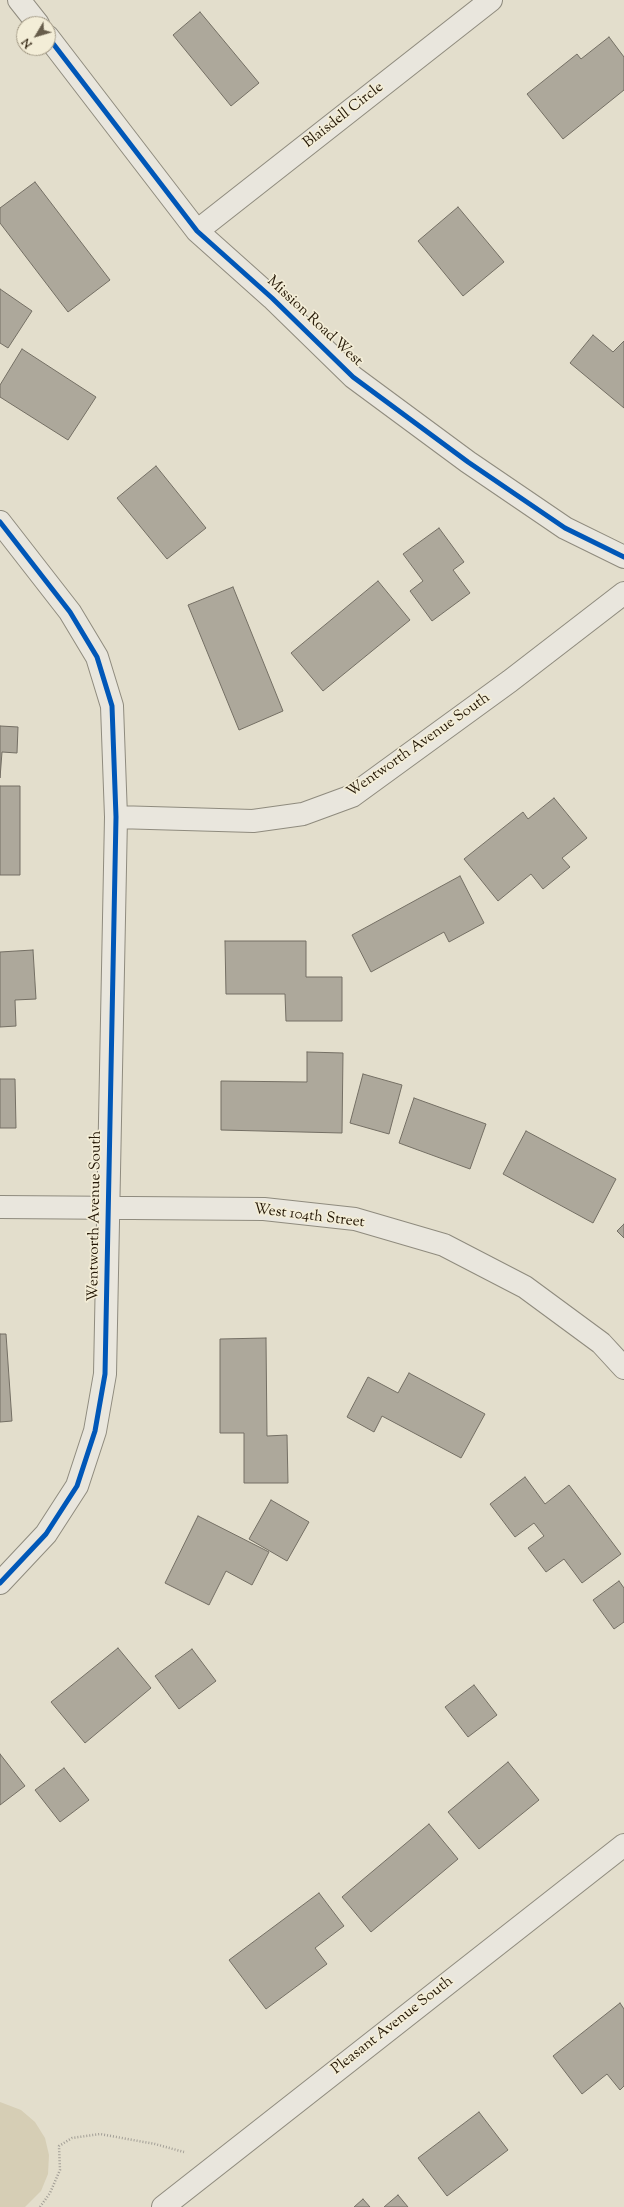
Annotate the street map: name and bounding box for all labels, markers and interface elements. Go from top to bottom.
north arrow [16,16,56,56]
text: N [18,34,36,51]
street label: Blaisdell Circle [300,79,388,153]
street label: Mission Road West [262,273,366,371]
street label: Wentworth Avenue South [344,690,494,802]
street label: Wentworth Avenue South [86,1130,106,1302]
street label: West 104th Street [252,1201,366,1233]
street label: Pleasant Avenue South [329,1973,457,2079]

